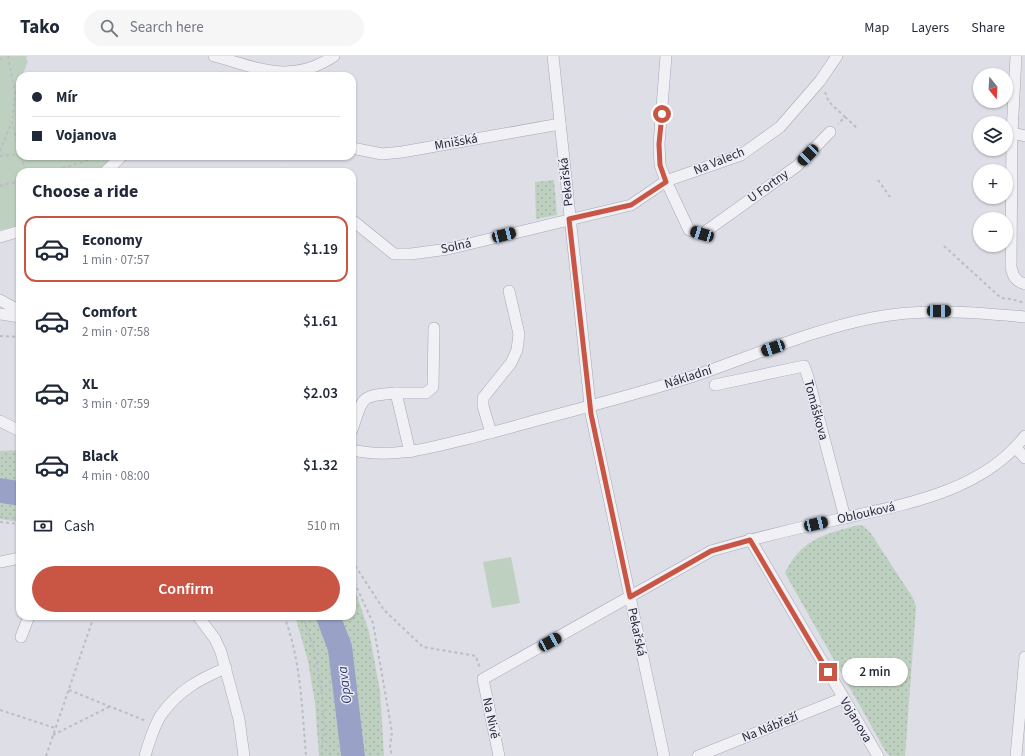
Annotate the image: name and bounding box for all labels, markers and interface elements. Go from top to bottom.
search box [84,10,364,46]
text: Tako [20,14,60,41]
icon: search [98,17,120,39]
text: Search here [130,17,204,38]
text: Map [864,18,889,38]
text: Layers [911,18,949,38]
text: Share [971,18,1005,38]
north arrow [973,68,1013,108]
map controls [973,68,1013,252]
text: Mír [56,87,78,108]
route start [653,105,671,123]
button: layers [973,116,1013,156]
text: Vojanova [56,125,117,146]
street label: Mnišská [433,129,479,155]
car [795,142,821,168]
street label: Na Valech [691,143,747,179]
street label: Pekařská [554,157,578,207]
button: + [973,164,1013,204]
street label: U Fortny [744,165,792,207]
text: Choose a ride [32,179,138,204]
button: − [973,212,1013,252]
car [689,225,715,243]
car [491,226,517,244]
text: Economy [82,230,143,251]
icon: car [34,231,70,267]
street label: Solná [439,234,473,258]
text: $1.19 [303,239,338,260]
text: 1 min · 07:57 [82,251,150,269]
text: Comfort [82,302,137,323]
icon: car [34,303,70,339]
car [927,305,951,317]
text: $1.61 [303,311,338,332]
text: 2 min · 07:58 [82,323,150,341]
car [760,338,786,358]
street label: Nákladní [662,361,715,393]
text: XL [82,374,98,395]
icon: car [34,375,70,411]
street label: Tomáškova [799,378,833,442]
text: $2.03 [303,383,338,404]
text: 3 min · 07:59 [82,395,150,413]
text: Black [82,446,119,467]
icon: car [34,447,70,483]
text: $1.32 [303,455,338,476]
text: 4 min · 08:00 [82,467,150,485]
street label: Oblouková [835,498,897,528]
icon: cash [32,515,54,537]
car [803,515,829,533]
text: Cash [64,516,95,537]
text: 510 m [307,517,340,535]
button: Confirm [32,566,340,612]
street label: Pekařská [623,606,651,658]
car [537,631,563,653]
callout: 2 min [842,658,908,686]
route end [819,663,837,681]
text: 2 min [860,663,890,681]
water label: Opava [333,665,357,705]
street label: Vojanova [835,694,877,746]
street label: Na Nivě [478,696,504,740]
street label: Na Nábřeží [739,707,802,746]

